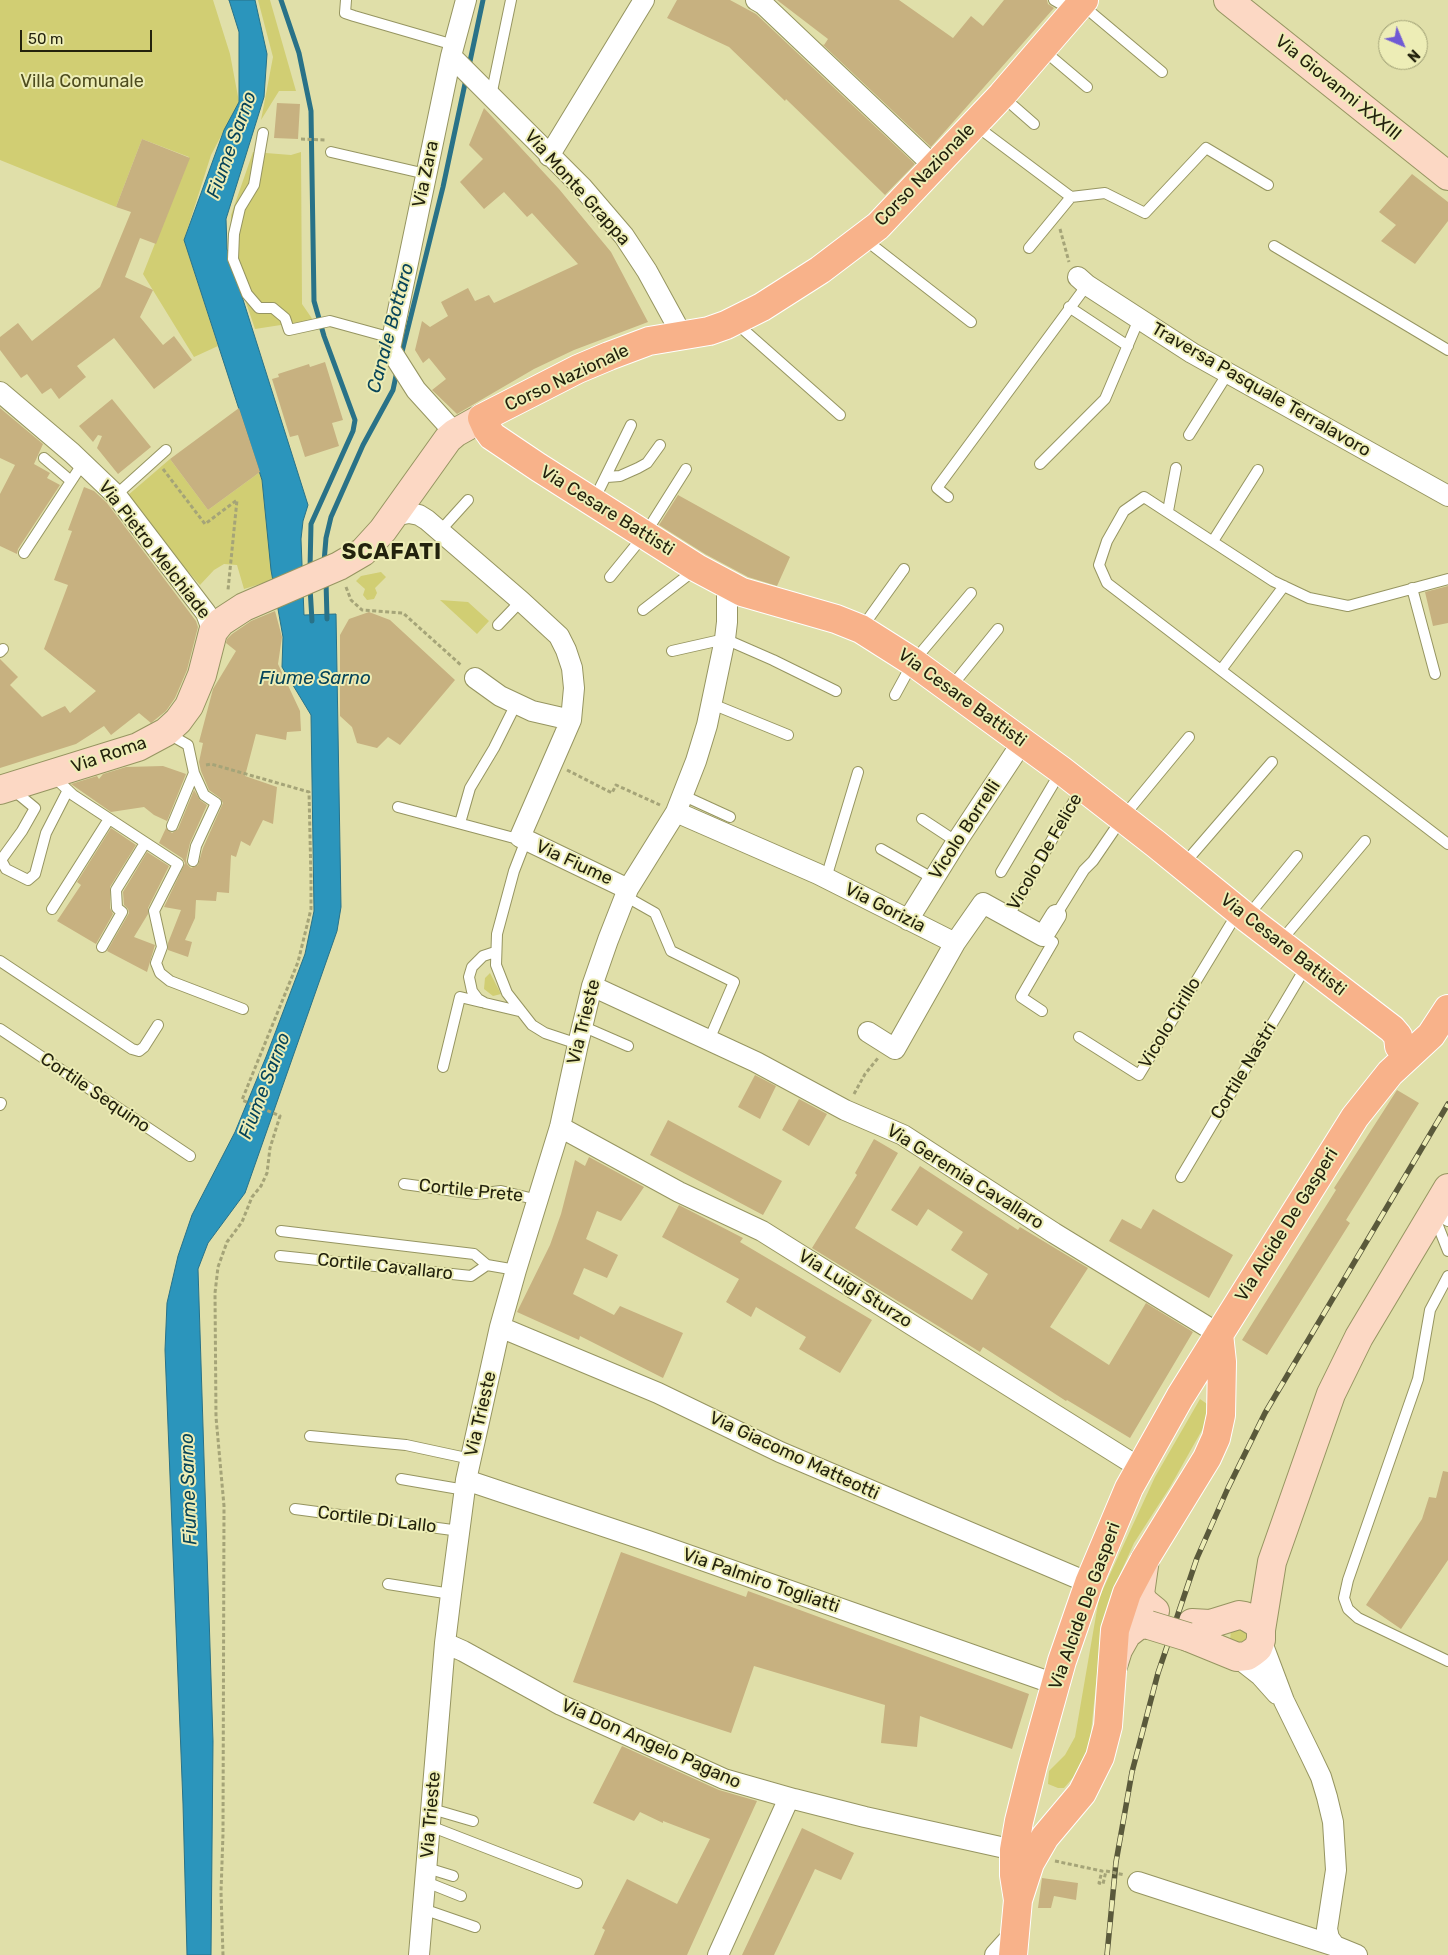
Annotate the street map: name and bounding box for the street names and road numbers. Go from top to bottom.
street label: Via Giovanni XXXIII [1271,30,1405,146]
street label: Corso Nazionale [870,119,980,231]
street label: Via Monte Grappa [520,126,634,250]
street label: Via Zara [408,139,444,209]
street label: Traversa Pasquale Terralavoro [1147,318,1375,462]
street label: Corso Nazionale [501,340,633,416]
street label: Via Cesare Battisti [536,461,678,561]
street label: Via Pietro Melchiade [93,477,215,623]
street label: Via Cesare Battisti [894,644,1030,752]
street label: Via Roma [68,732,150,778]
street label: Vicolo Borrelli [925,776,1005,884]
street label: Vicolo De Felice [1003,790,1087,914]
street label: Via Fiume [532,836,616,890]
street label: Via Gorizia [841,878,929,938]
street label: Via Cesare Battisti [1216,889,1350,1001]
street label: Vicolo Cirillo [1134,974,1206,1072]
street label: Via Trieste [563,977,605,1067]
street label: Cortile Nastri [1207,1019,1281,1123]
street label: Cortile Sequino [36,1048,154,1138]
street label: Via Geremia Cavallaro [882,1120,1048,1234]
street label: Via Alcide De Gasperi [1231,1144,1343,1306]
street label: Cortile Prete [418,1175,524,1207]
street label: Via Luigi Sturzo [794,1245,916,1333]
street label: Cortile Cavallaro [316,1249,454,1285]
street label: Via Trieste [461,1369,501,1459]
street label: Via Giacomo Matteotti [706,1407,882,1505]
street label: Cortile Di Lallo [316,1502,438,1538]
street label: Via Alcide De Gasperi [1045,1519,1125,1693]
street label: Via Palmiro Togliatti [680,1544,842,1618]
street label: Via Don Angelo Pagano [558,1695,744,1793]
street label: Via Trieste [416,1771,446,1859]

